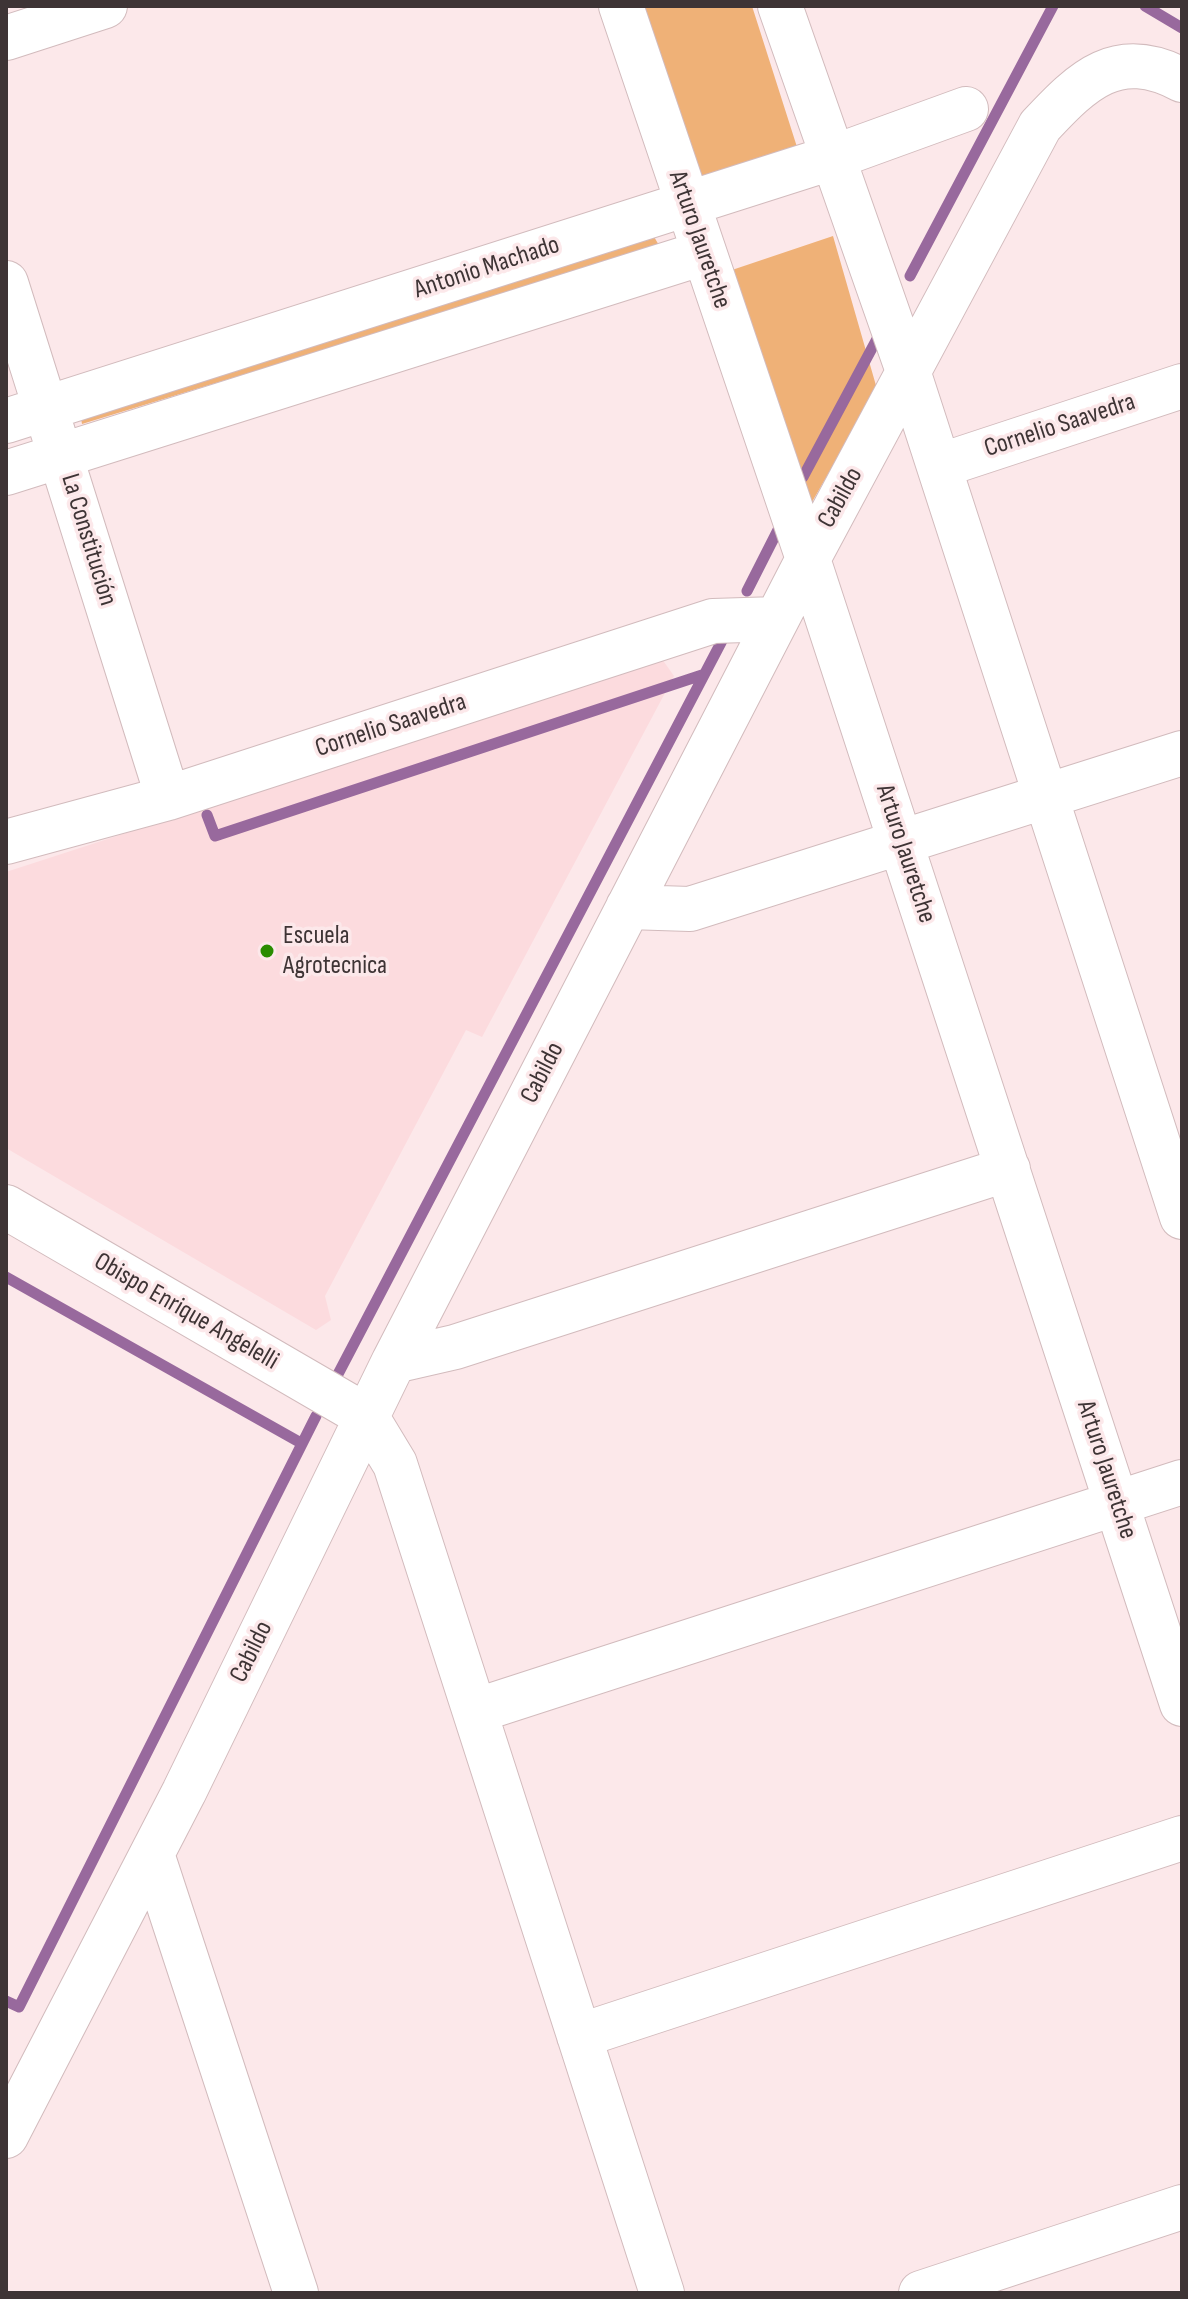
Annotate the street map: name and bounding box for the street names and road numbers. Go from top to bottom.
street label: Arturo Jauretche [661,167,737,313]
street label: Antonio Machado [410,230,564,306]
street label: Cornelio Saavedra [981,387,1139,465]
street label: Cabildo [812,462,870,534]
street label: La Constitución [53,470,123,610]
street label: Cornelio Saavedra [312,687,470,765]
street label: Arturo Jauretche [868,781,942,927]
street label: Cabildo [515,1037,571,1109]
street label: Obispo Enrique Angelelli [88,1247,284,1377]
street label: Arturo Jauretche [1069,1397,1143,1543]
street label: Cabildo [224,1616,280,1688]

